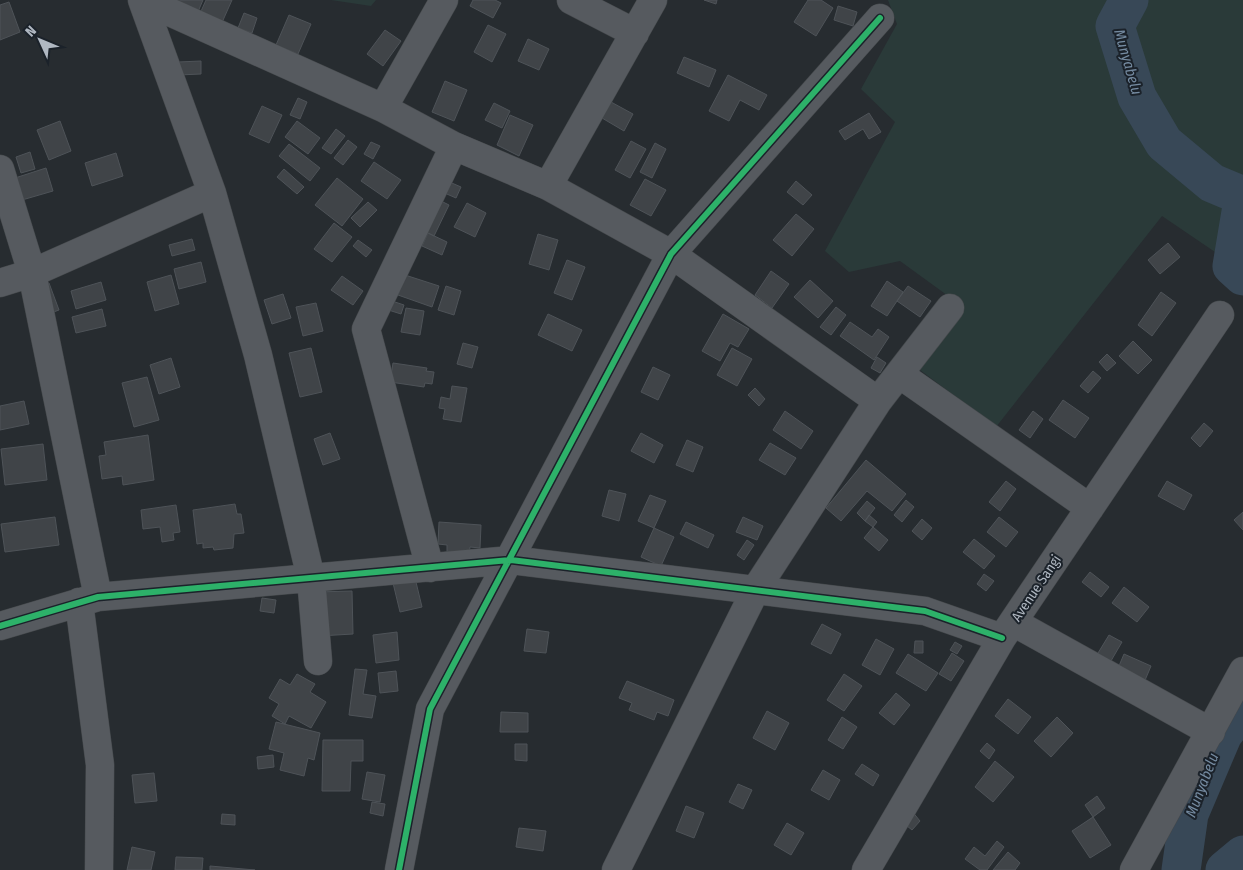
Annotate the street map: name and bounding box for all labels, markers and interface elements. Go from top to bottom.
north arrow [15,15,65,65]
text: N [22,22,40,40]
water label: Munyabelu [1110,27,1146,97]
street label: Avenue Sangi [1008,552,1065,625]
water label: Munyabelu [1182,750,1223,820]

